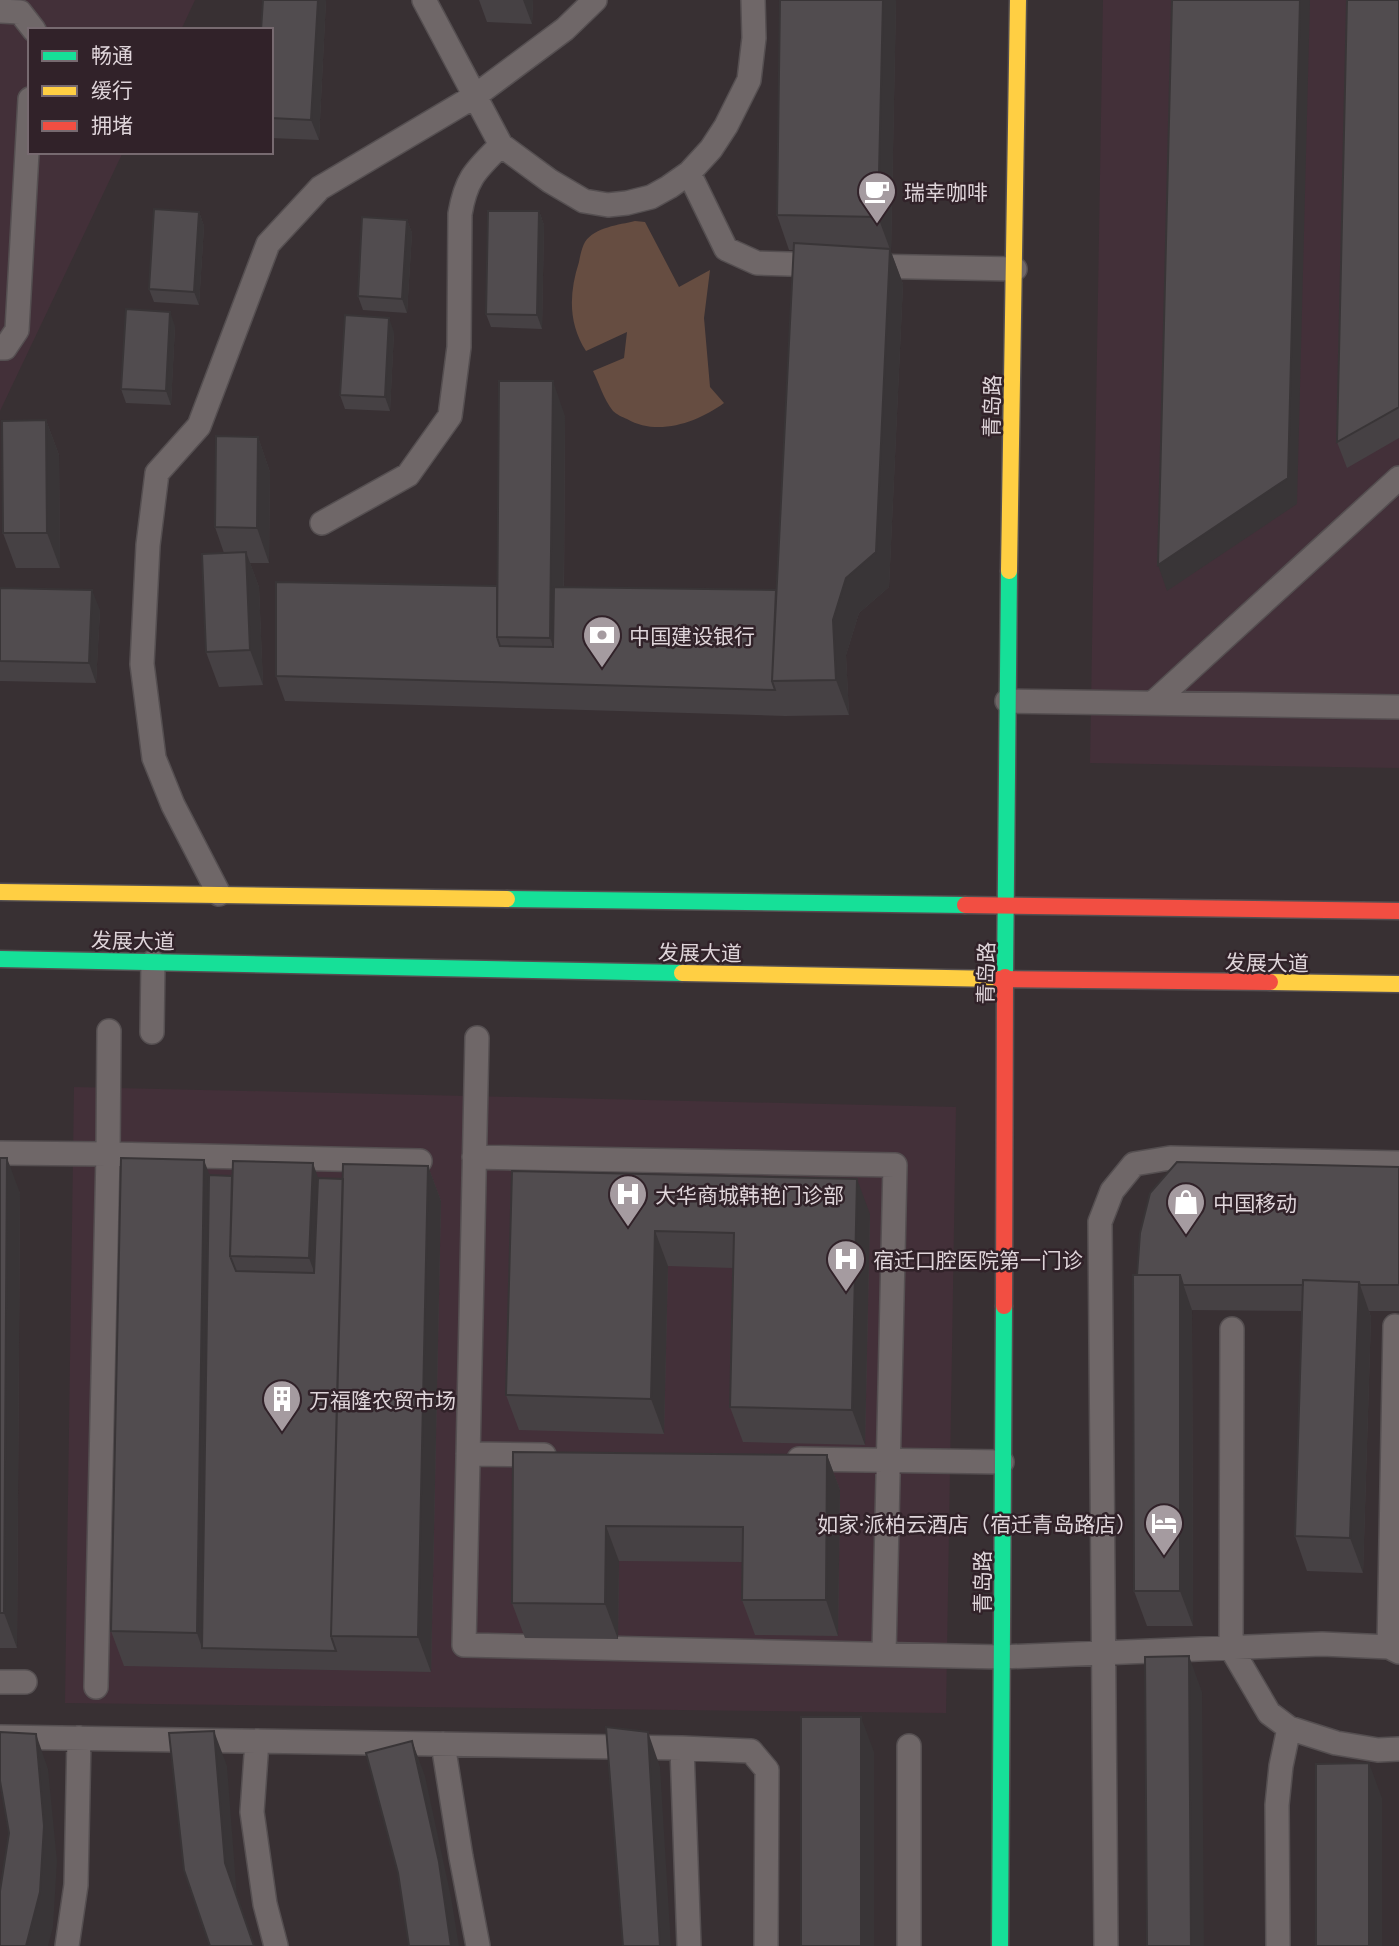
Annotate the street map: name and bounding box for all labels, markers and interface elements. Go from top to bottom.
legend [28,28,273,154]
text: 畅通 [91,42,133,67]
text: 缓行 [91,77,133,102]
text: 拥堵 [91,112,133,137]
cafe icon: 瑞幸咖啡 [856,170,898,225]
place label: 瑞幸咖啡 [904,179,988,204]
street label: 青岛路 [978,374,1004,438]
bank icon: 中国建设银行 [581,614,623,669]
place label: 中国建设银行 [629,623,755,648]
street label: 发展大道 [91,927,175,953]
street label: 发展大道 [658,939,742,965]
street label: 青岛路 [972,941,998,1005]
street label: 发展大道 [1225,949,1309,975]
hospital icon: 大华商城韩艳门诊部 [607,1173,649,1228]
shop icon: 中国移动 [1165,1181,1207,1236]
place label: 大华商城韩艳门诊部 [655,1182,844,1207]
place label: 中国移动 [1213,1190,1297,1215]
hospital icon: 宿迁口腔医院第一门诊 [825,1238,867,1293]
place label: 宿迁口腔医院第一门诊 [873,1247,1083,1272]
building icon: 万福隆农贸市场 [261,1378,303,1433]
place label: 万福隆农贸市场 [309,1387,456,1412]
hotel icon: 如家·派柏云酒店（宿迁青岛路店） [1143,1502,1185,1557]
place label: 如家·派柏云酒店（宿迁青岛路店） [817,1511,1137,1536]
street label: 青岛路 [969,1551,994,1614]

